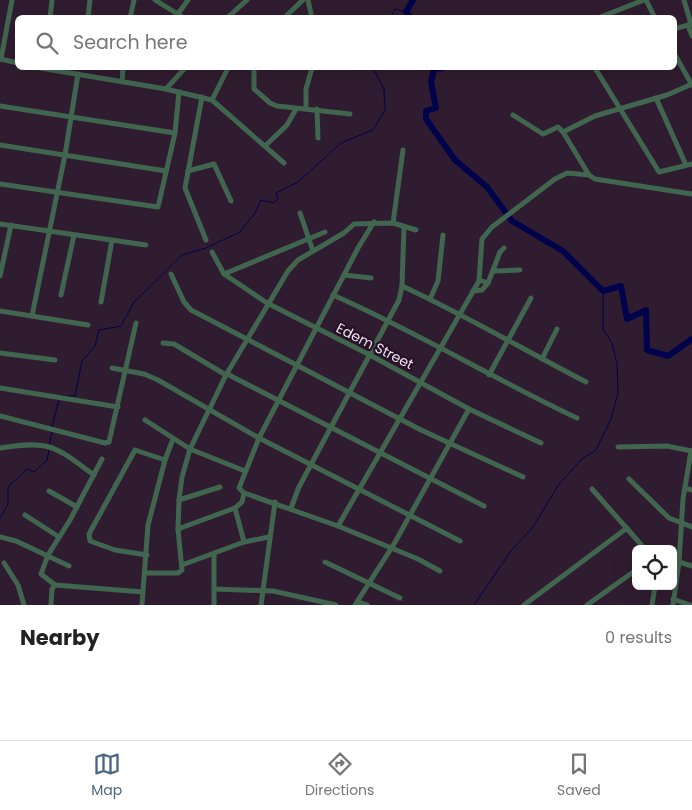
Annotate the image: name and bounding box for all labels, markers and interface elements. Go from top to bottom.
search box [15,15,677,70]
icon: search [33,29,61,57]
text: Search here [73,29,187,56]
street label: Edem Street [333,318,417,374]
map controls [632,545,677,590]
button: locate [632,545,677,590]
text: Nearby [20,623,100,652]
text: 0 results [605,626,672,649]
tab: Map [91,750,122,801]
tab: Directions [305,750,374,801]
tab: Saved [557,750,601,801]

